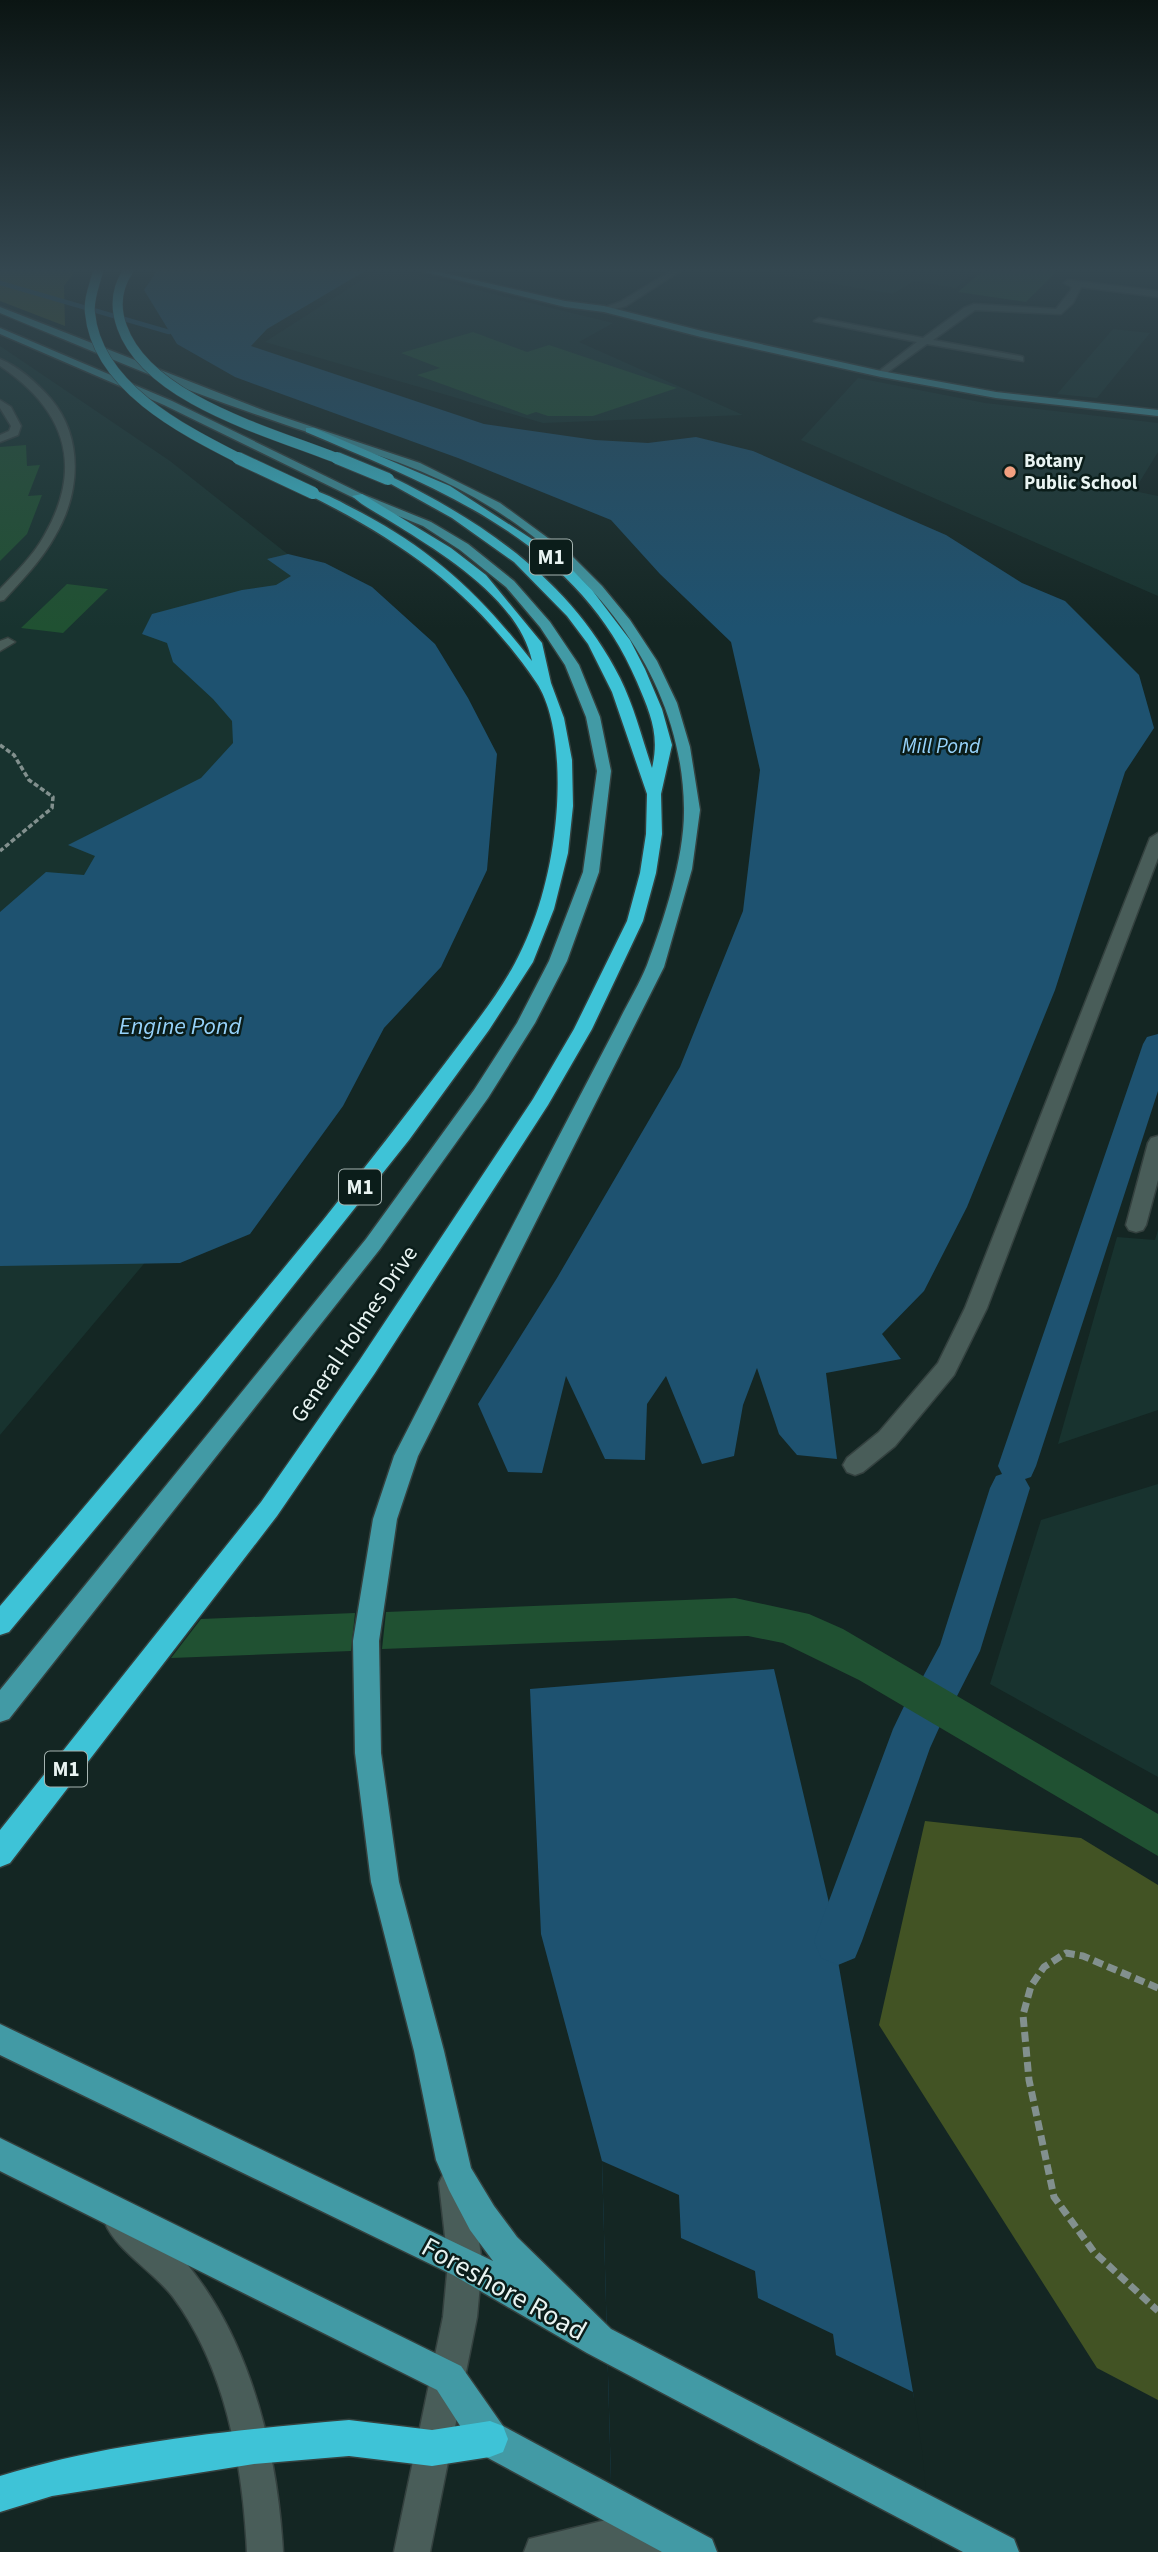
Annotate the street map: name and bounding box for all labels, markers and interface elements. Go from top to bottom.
place label: Botany Public School [1024,448,1138,497]
marker: Botany Public School [1002,464,1018,480]
road number: M1 [530,540,572,574]
water label: Mill Pond [902,731,981,761]
water label: Engine Pond [119,1009,242,1044]
road number: M1 [339,1170,381,1204]
street label: General Holmes Drive [282,1239,426,1429]
road number: M1 [45,1752,87,1786]
street label: Foreshore Road [414,2227,594,2351]

